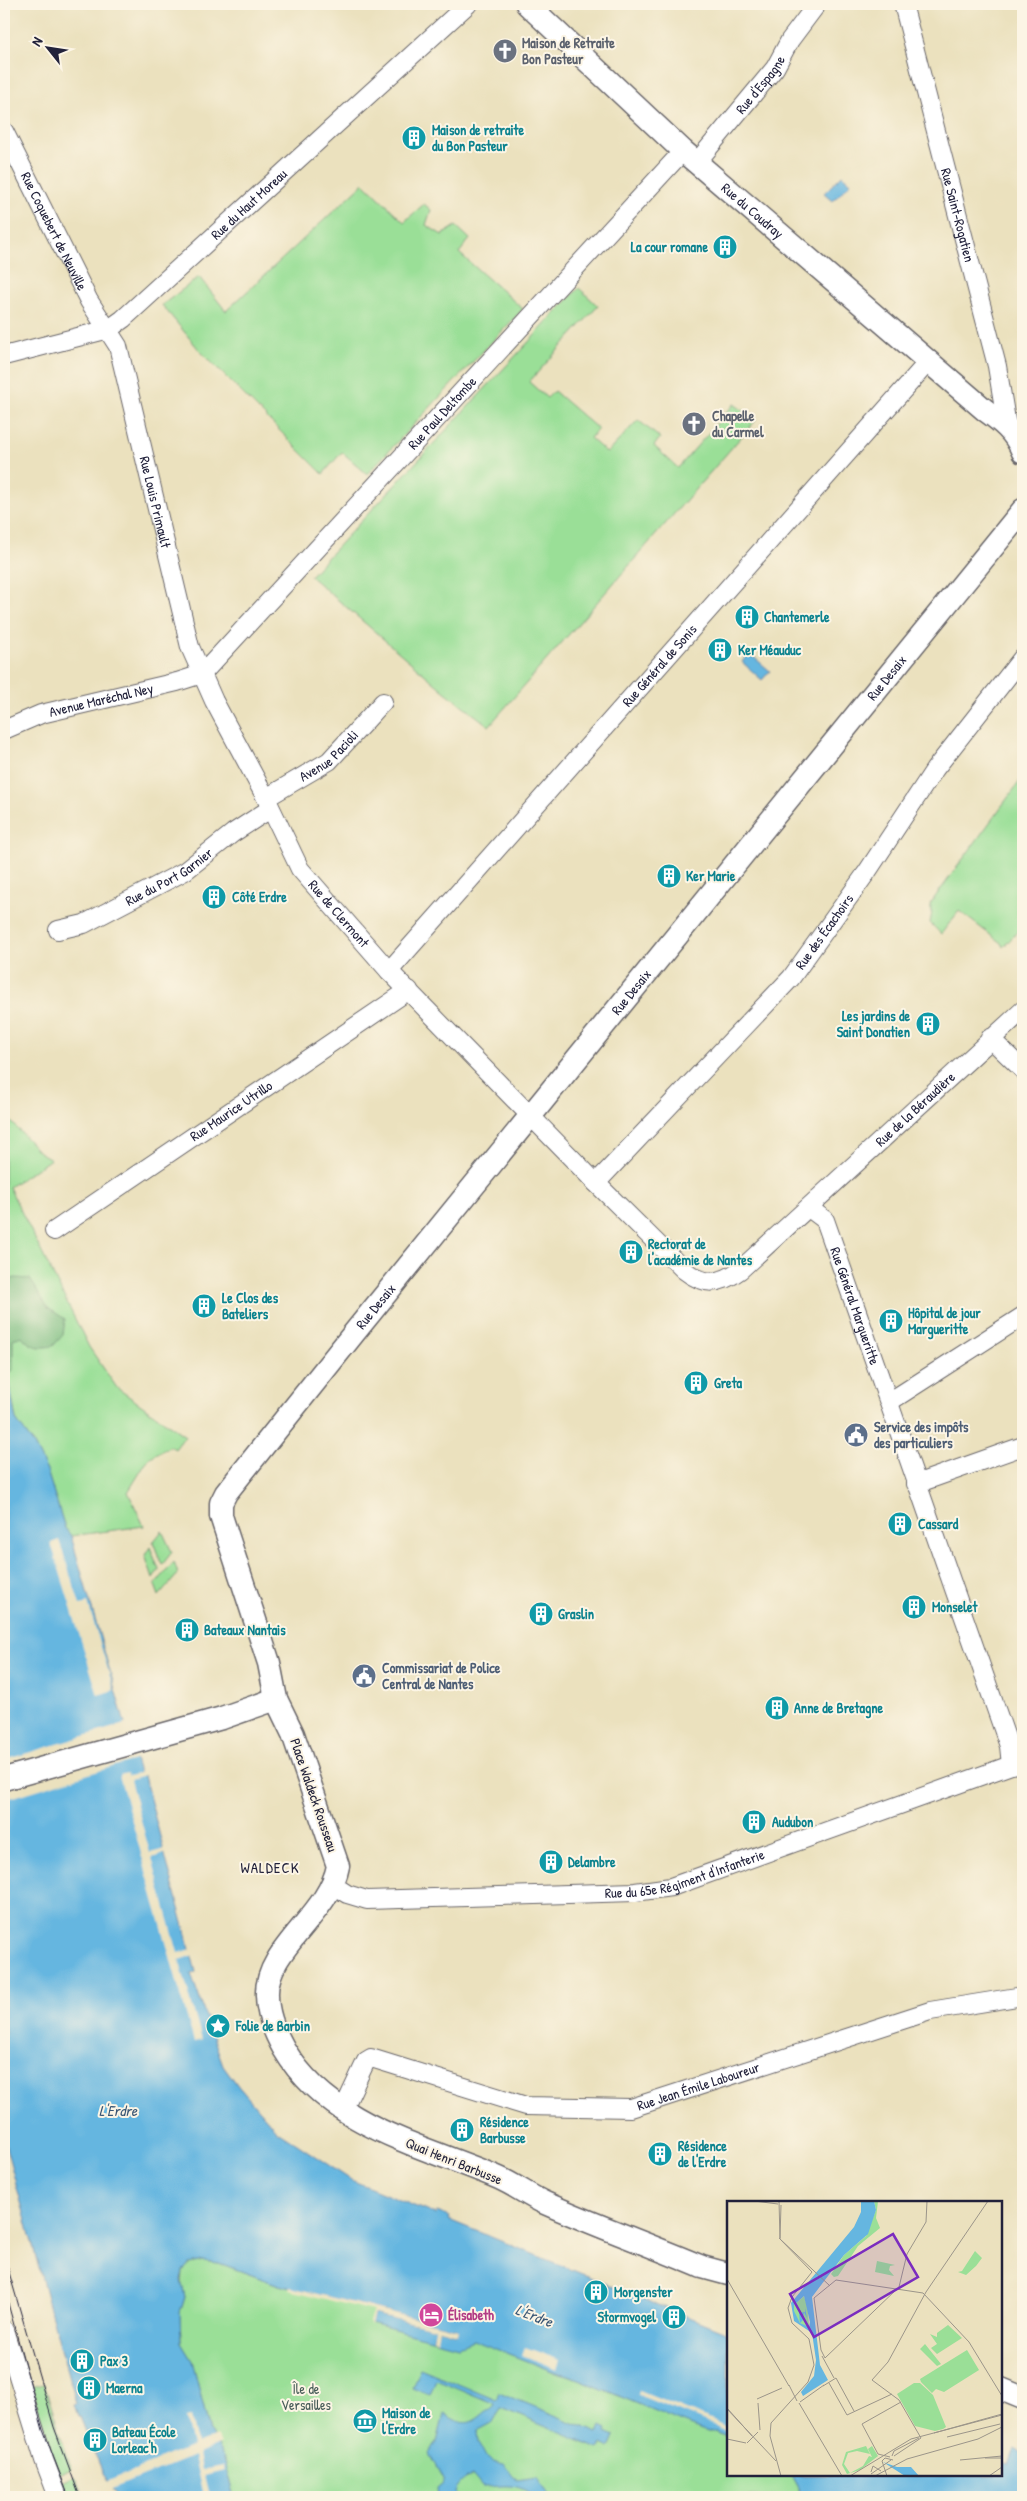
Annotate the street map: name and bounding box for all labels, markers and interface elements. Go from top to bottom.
north arrow [22,22,72,72]
text: N [26,33,47,49]
place label: Maison de Retraite Bon Pasteur [522,33,615,68]
church icon: Maison de Retraite Bon Pasteur [492,38,518,64]
street label: Rue d'Espagne [731,52,789,118]
place label: Maison de retraite du Bon Pasteur [432,120,524,155]
building icon: Maison de retraite du Bon Pasteur [401,125,427,151]
street label: Rue du Haut Moreau [206,164,291,243]
street label: Rue Saint-Rogatien [937,166,980,264]
street label: Rue Coquebert de Neuville [17,169,92,294]
street label: Rue du Coudray [718,178,788,243]
building icon: La cour romane [712,234,738,260]
place label: La cour romane [631,237,708,256]
street label: Rue Paul Deltombe [403,372,480,453]
place label: Chapelle du Carmel [712,406,764,441]
church icon: Chapelle du Carmel [681,411,707,437]
street label: Rue Louis Primault [136,454,176,550]
building icon: Chantemerle [734,604,760,630]
place label: Chantemerle [764,607,830,626]
street label: Rue Général de Sonis [617,620,701,710]
building icon: Ker Méauduc [707,637,733,663]
place label: Ker Méauduc [738,640,802,659]
street label: Rue Desaix [862,651,910,704]
street label: Avenue Maréchal Ney [47,678,155,721]
street label: Avenue Pacioli [295,725,362,786]
street label: Rue du Port Garnier [122,842,217,910]
building icon: Ker Marie [656,863,682,889]
place label: Ker Marie [686,866,736,885]
street label: Rue de Clermont [304,875,374,951]
building icon: Côté Erdre [201,884,227,910]
place label: Côté Erdre [232,887,287,906]
street label: Rue des Écachoirs [790,890,857,973]
street label: Rue Desaix [607,965,655,1018]
place label: Les jardins de Saint Donatien [837,1006,910,1041]
building icon: Les jardins de Saint Donatien [915,1011,941,1037]
street label: Rue de la Béraudière [871,1067,959,1150]
street label: Rue Maurice Utrillo [186,1075,276,1145]
place label: Rectorat de l'académie de Nantes [648,1234,753,1269]
building icon: Rectorat de l'académie de Nantes [618,1239,644,1265]
street label: Rue Général Margueritte [826,1244,885,1367]
street label: Rue Desaix [351,1279,400,1333]
place label: Le Clos des Bateliers [222,1288,279,1323]
building icon: Le Clos des Bateliers [191,1293,217,1319]
place label: Hôpital de jour Margueritte [908,1303,981,1340]
building icon: Hôpital de jour Margueritte [878,1308,904,1334]
building icon: Greta [683,1370,709,1396]
place label: Greta [714,1373,742,1392]
place label: Service des impôts des particuliers [874,1417,969,1454]
public building icon: Service des impôts des particuliers [843,1422,869,1448]
building icon: Cassard [887,1511,913,1537]
place label: Cassard [918,1514,959,1533]
building icon: Monselet [901,1594,927,1620]
place label: Monselet [932,1597,979,1616]
building icon: Graslin [528,1601,554,1627]
place label: Graslin [558,1604,594,1623]
building icon: Bateaux Nantais [174,1617,200,1643]
place label: Bateaux Nantais [204,1620,286,1639]
place label: Commissariat de Police Central de Nantes [382,1658,501,1693]
public building icon: Commissariat de Police Central de Nantes [351,1663,377,1689]
building icon: Anne de Bretagne [764,1695,790,1721]
place label: Anne de Bretagne [794,1698,883,1719]
street label: Place Waldeck Rousseau [286,1736,343,1854]
building icon: Audubon [741,1809,767,1835]
place label: Audubon [772,1812,813,1831]
street label: Rue du 65e Régiment d'Infanterie [605,1844,767,1902]
building icon: Delambre [538,1849,564,1875]
place label: Delambre [568,1852,616,1871]
district label: WALDECK [241,1857,299,1878]
place icon: Folie de Barbin [205,2013,231,2039]
place label: Folie de Barbin [235,2016,310,2035]
street label: Rue Jean Émile Laboureur [634,2057,762,2114]
water label: L'Erdre [99,2100,138,2121]
place label: Résidence Barbusse [480,2112,529,2147]
building icon: Résidence Barbusse [449,2117,475,2143]
street label: Quai Henri Barbusse [403,2133,506,2189]
place label: Résidence de l'Erdre [678,2136,727,2171]
building icon: Résidence de l'Erdre [647,2141,673,2167]
inset map [727,2201,1002,2476]
building icon: Morgenster [583,2279,609,2305]
place label: Morgenster [614,2282,673,2303]
water label: L'Erdre [513,2299,557,2333]
hotel icon: Élisabeth [418,2302,444,2328]
building icon: Stormvogel [661,2304,687,2330]
place label: Élisabeth [448,2305,494,2324]
place label: Stormvogel [597,2307,656,2328]
building icon: Pax 3 [69,2348,95,2374]
place label: Pax 3 [100,2351,129,2370]
building icon: Maerna [76,2375,102,2401]
place label: Maerna [106,2378,143,2397]
park label: Île de Versailles [281,2379,331,2414]
place label: Maison de l'Erdre [382,2403,431,2438]
museum icon: Maison de l'Erdre [352,2408,378,2434]
place label: Bateau École Lorleac'h [112,2422,176,2457]
building icon: Bateau École Lorleac'h [82,2427,108,2453]

